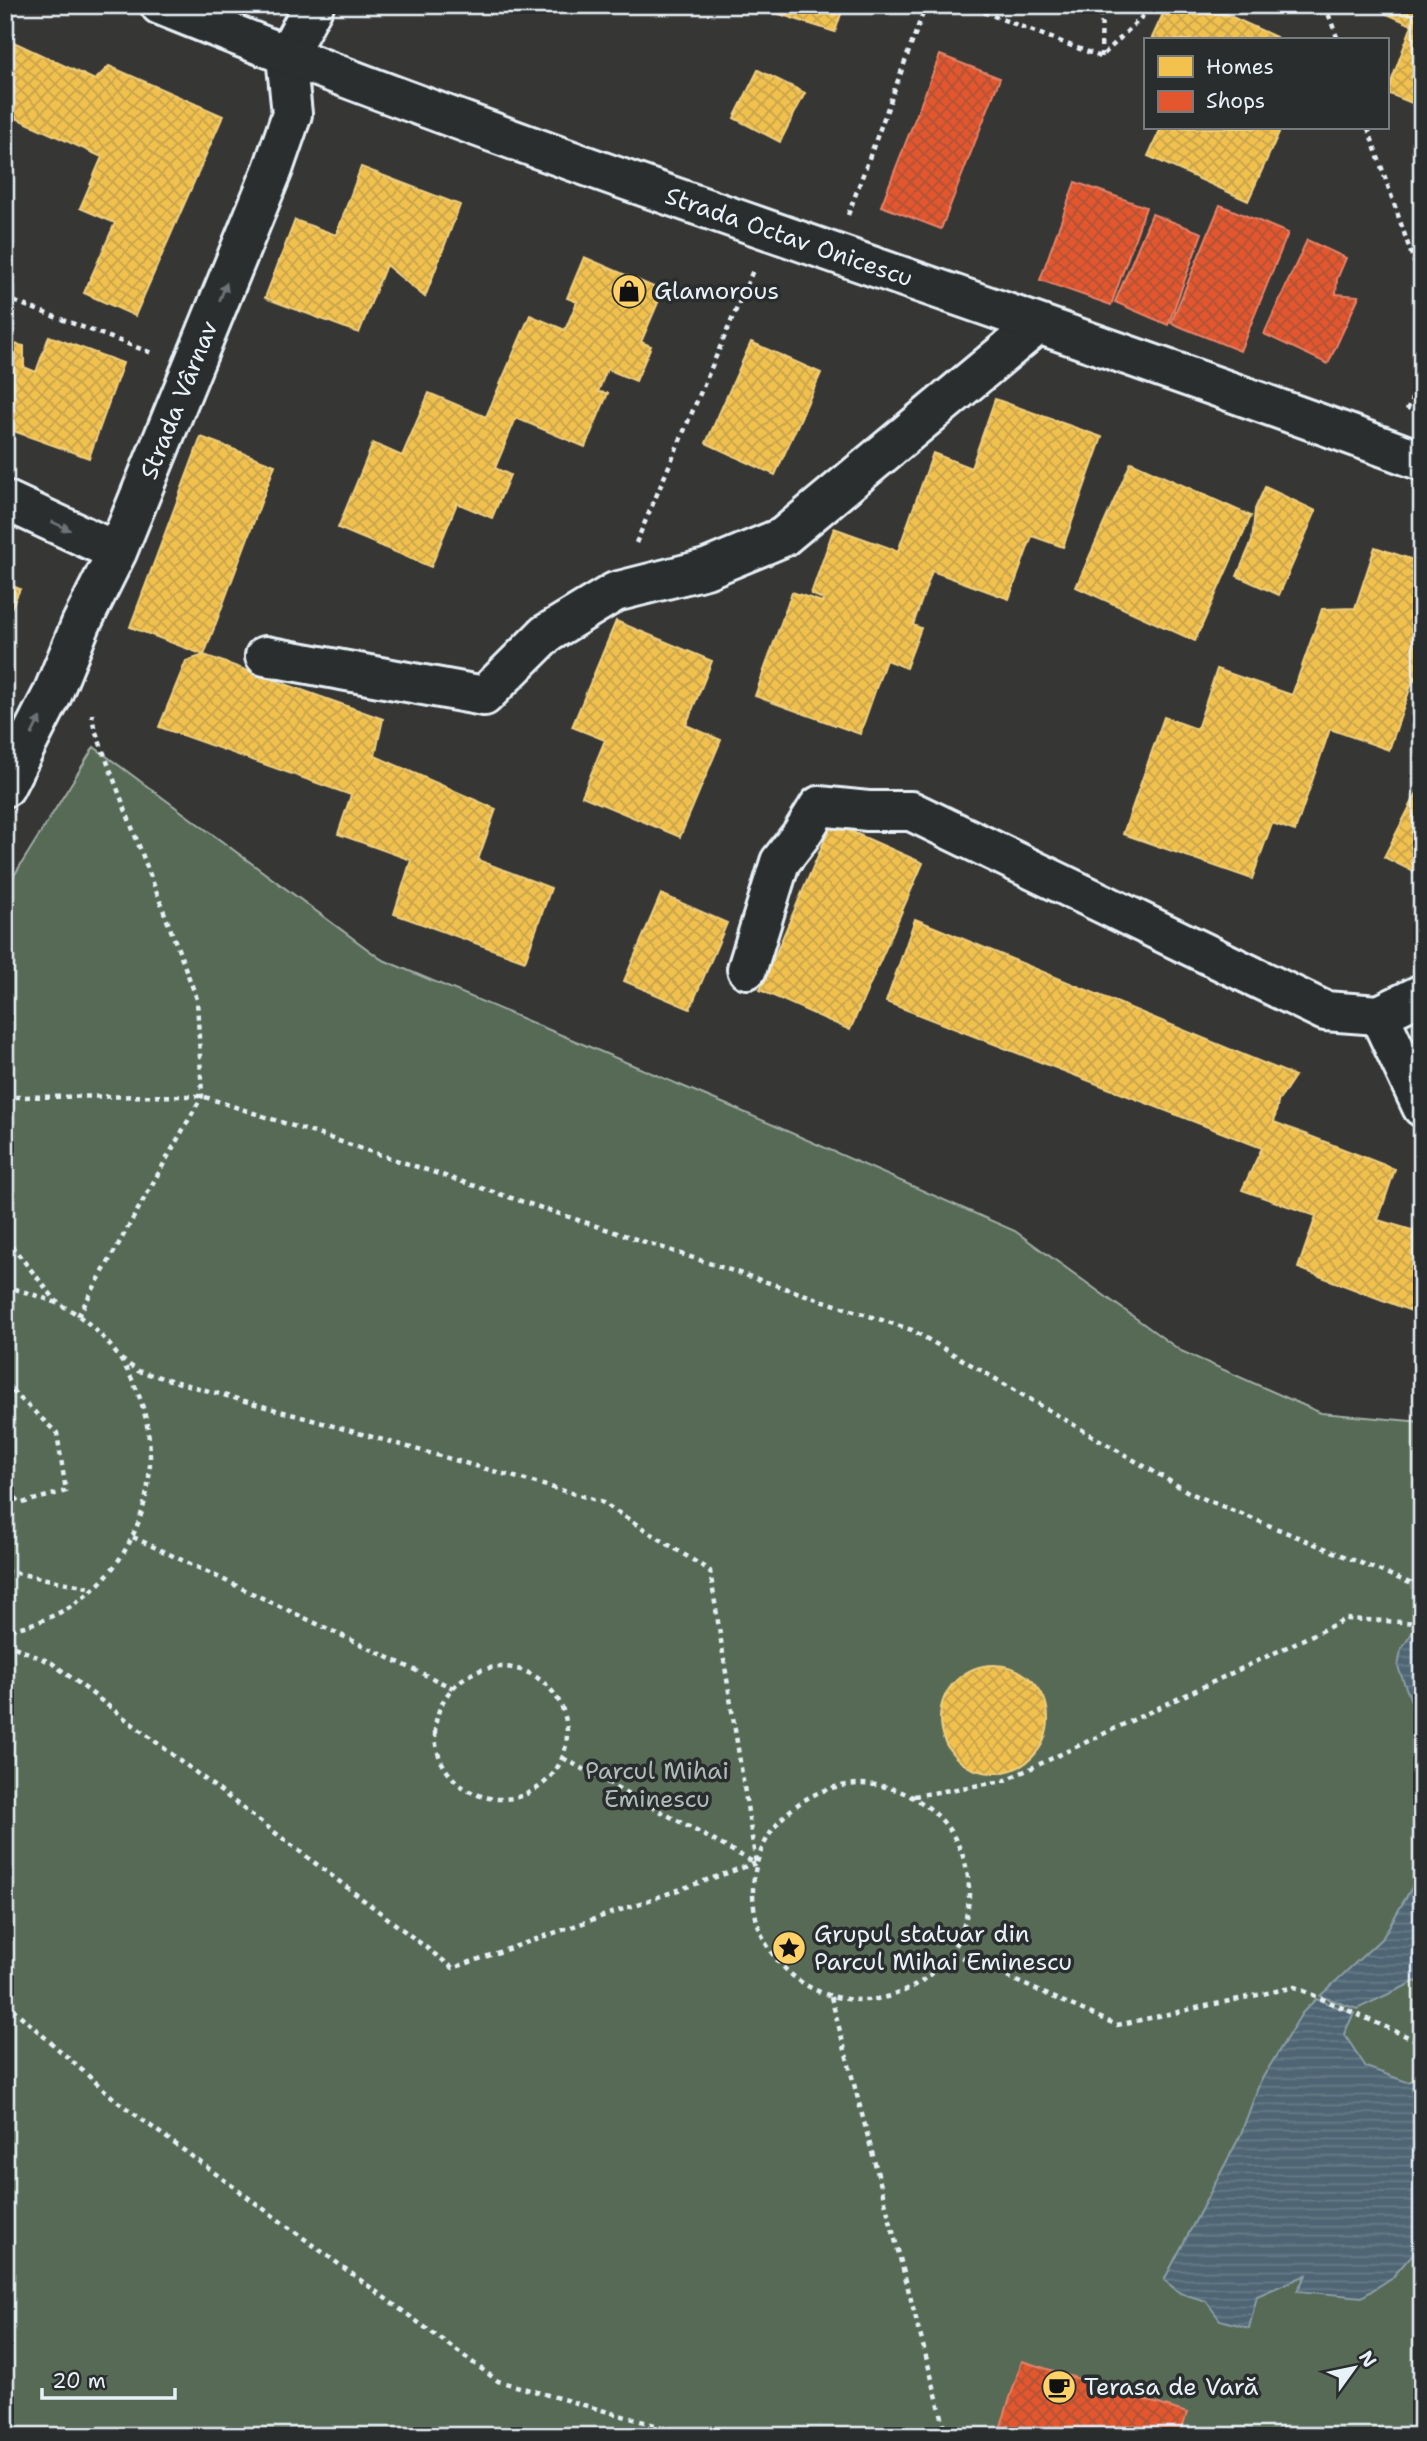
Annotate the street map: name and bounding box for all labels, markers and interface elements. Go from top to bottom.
legend [1144,38,1388,130]
text: Homes [1206,53,1274,81]
text: Shops [1206,87,1265,115]
street label: Strada Octav Onicescu [661,180,917,294]
shop icon: Glamorous [610,272,648,310]
place label: Glamorous [654,275,779,307]
one-way arrow [217,282,228,303]
street label: Strada Vârnav [133,316,225,484]
one-way arrow [51,520,71,532]
one-way arrow [30,716,42,736]
park label: Parcul Mihai Eminescu [585,1755,729,1815]
place label: Grupul statuar din Parcul Mihai Eminescu [814,1918,1072,1978]
place icon: Grupul statuar din Parcul Mihai Eminescu [770,1929,808,1967]
north arrow [1318,2332,1388,2402]
text: N [1353,2346,1382,2372]
scale bar [42,2357,175,2401]
text: 20 m [52,2367,106,2395]
cafe icon: Terasa de Vară [1040,2368,1078,2406]
place label: Terasa de Vară [1084,2371,1259,2403]

